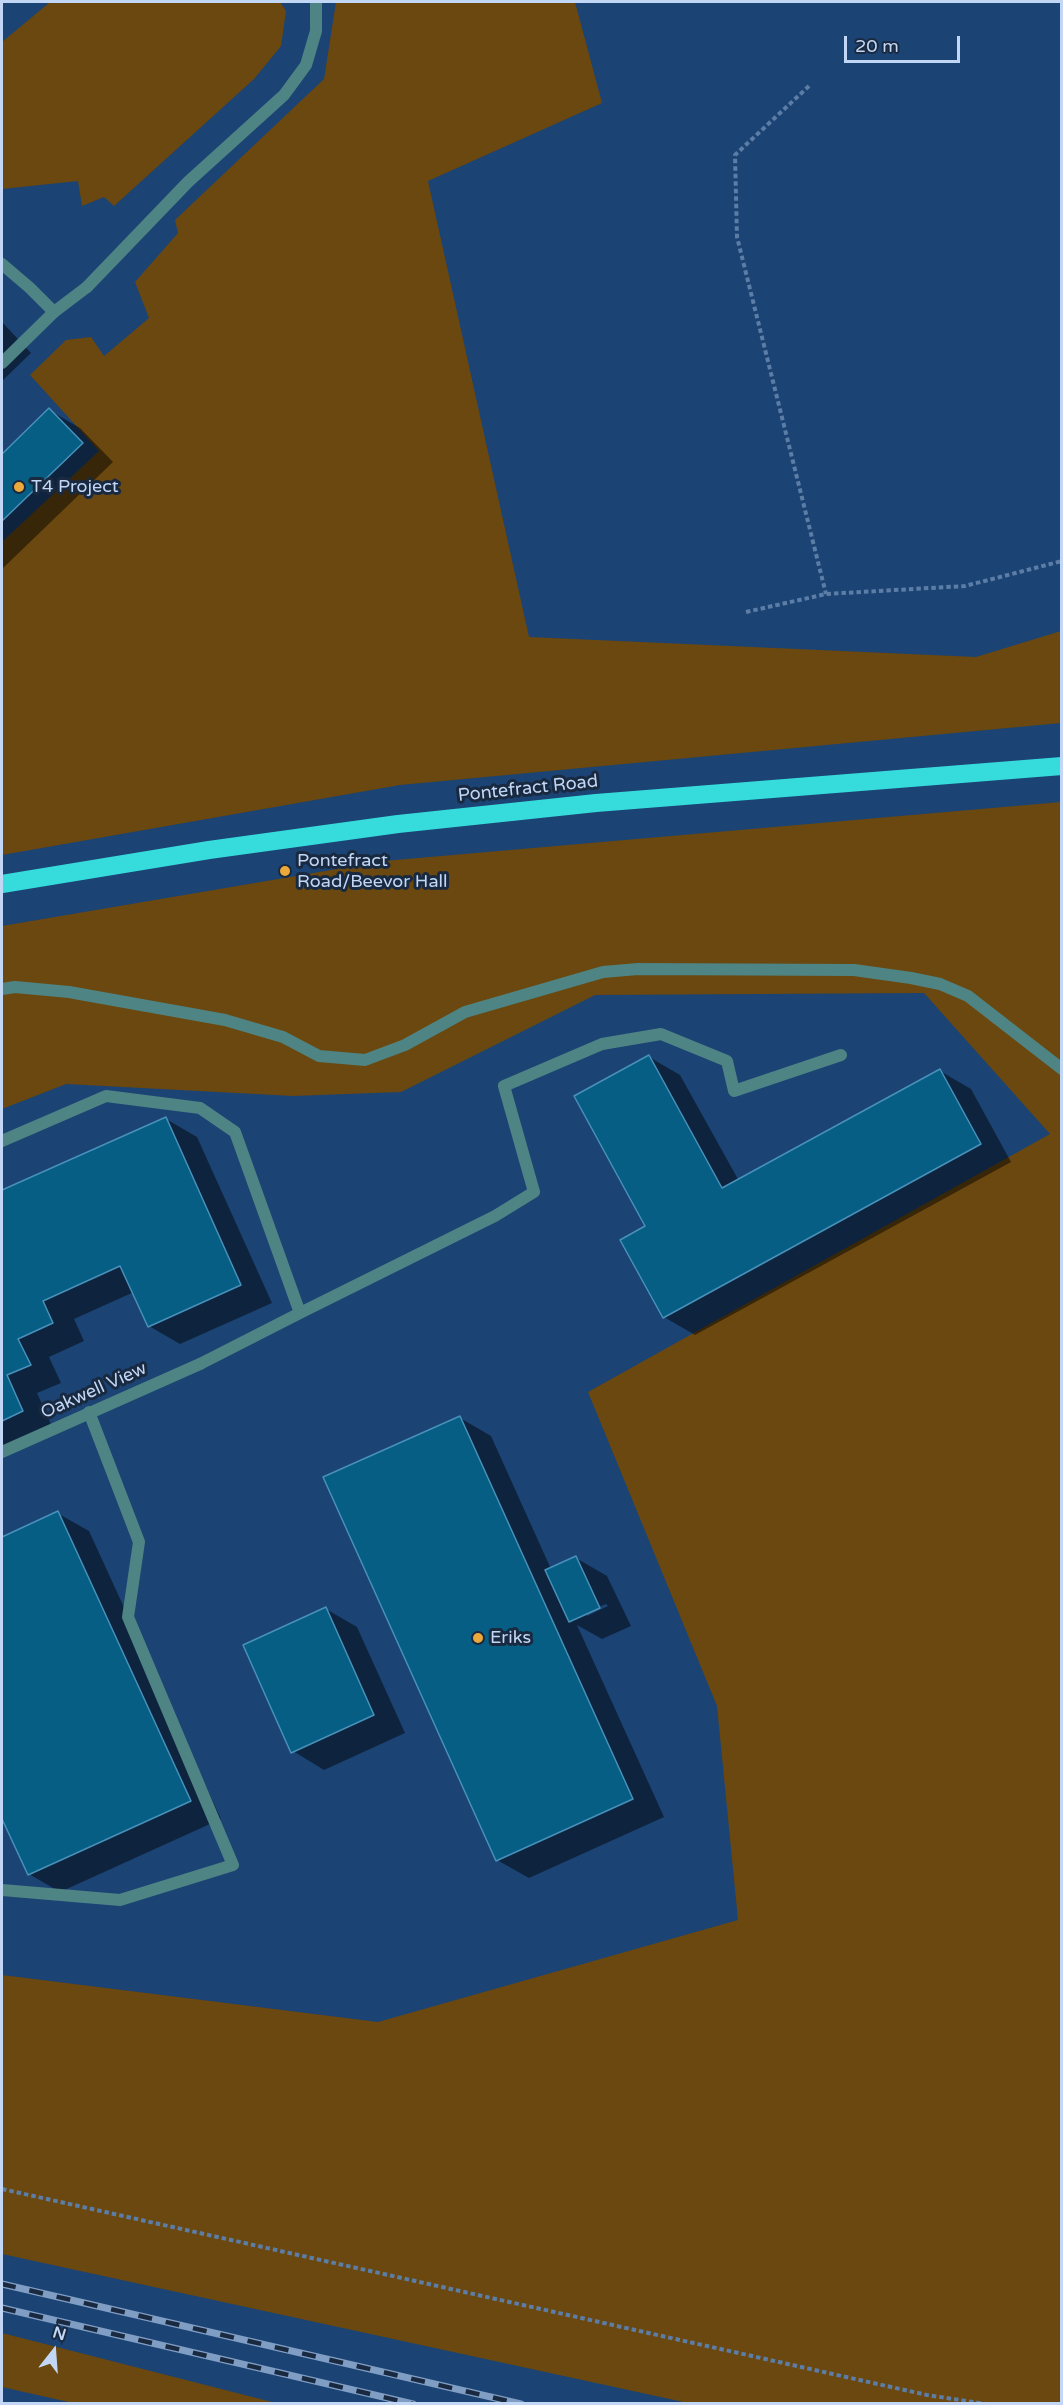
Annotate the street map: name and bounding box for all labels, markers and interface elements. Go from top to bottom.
scale bar [847,24,962,62]
text: 20 m [855,35,899,57]
place label: T4 Project [31,476,119,498]
marker: T4 Project [12,480,26,494]
street label: Pontefract Road [457,771,599,807]
place label: Pontefract Road/Beevor Hall [297,850,447,892]
marker: Pontefract Road/Beevor Hall [278,864,292,878]
street label: Oakwell View [38,1358,150,1424]
place label: Eriks [490,1627,531,1649]
marker: Eriks [471,1631,485,1645]
north arrow [24,2321,84,2381]
text: N [50,2322,68,2345]

